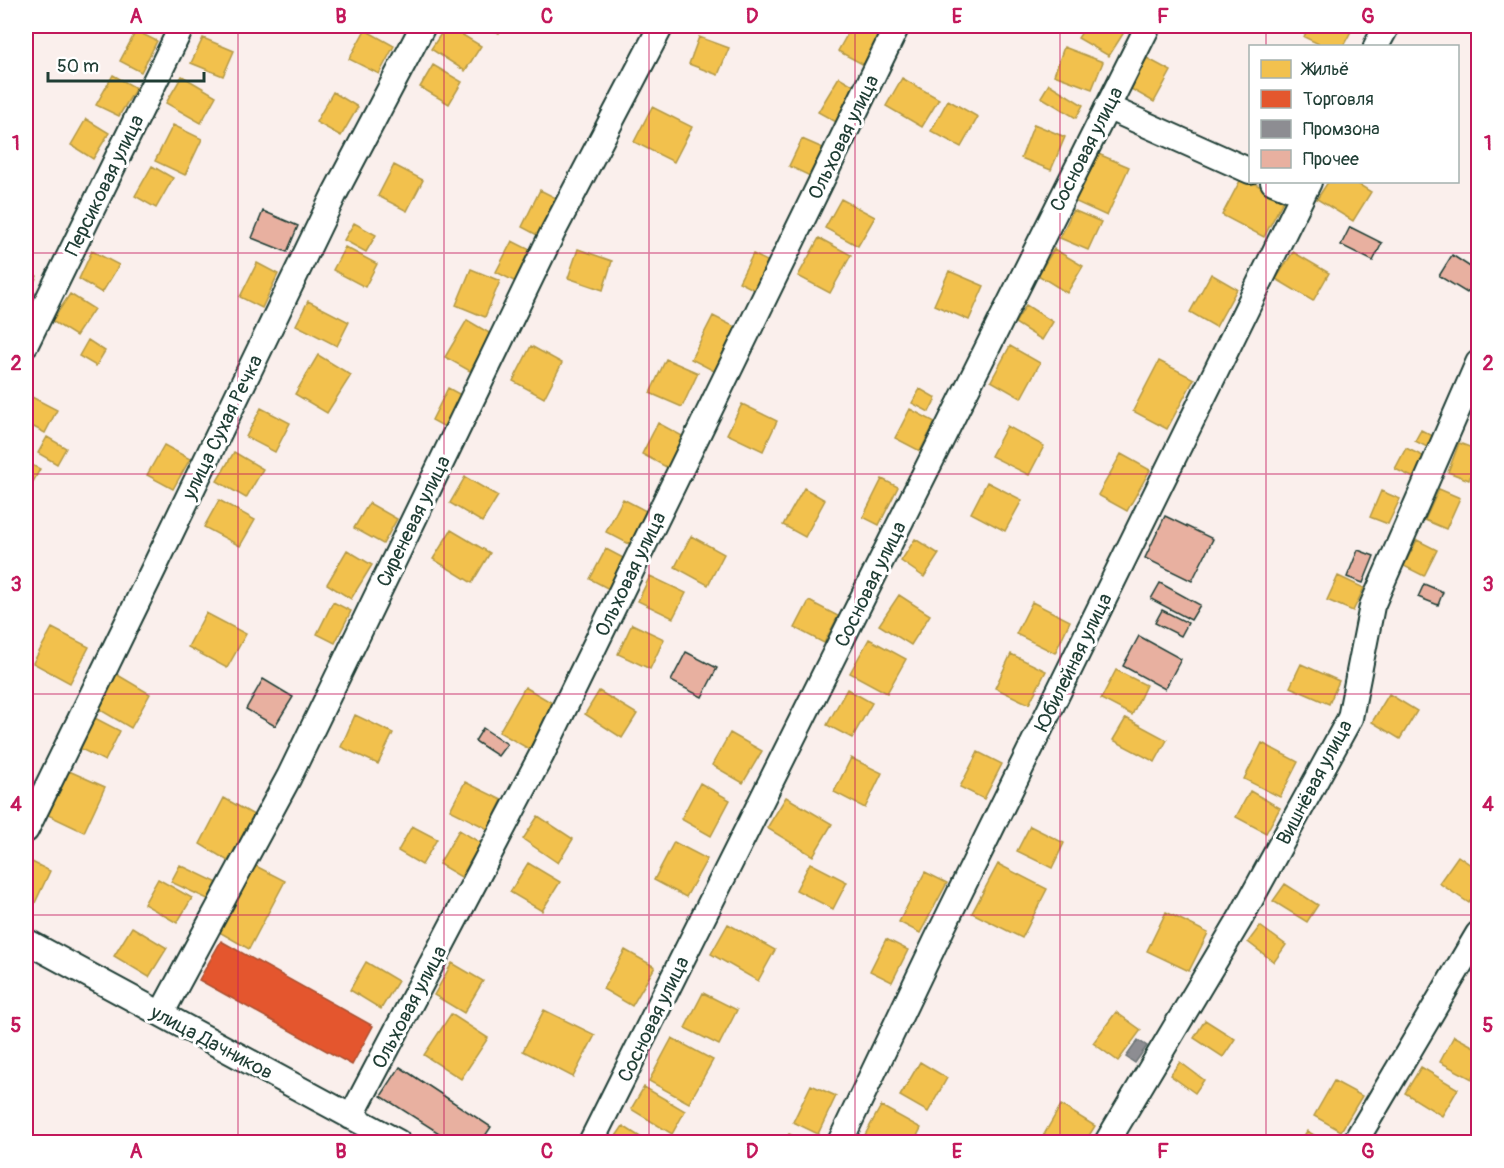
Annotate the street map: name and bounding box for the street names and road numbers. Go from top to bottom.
street label: Ольховая улица [802,71,884,204]
street label: Сосновая улица [1044,83,1129,216]
street label: Персиковая улица [59,110,149,260]
street label: улица Сухая Речка [176,351,268,504]
street label: Сиреневая улица [371,451,456,591]
street label: Ольховая улица [589,508,671,641]
street label: Сосновая улица [829,517,912,651]
street label: Юбилейная улица [1029,589,1118,735]
street label: Вишнёвая улица [1271,716,1358,849]
street label: Ольховая улица [367,941,452,1073]
street label: Сосновая улица [612,952,695,1086]
street label: улица Дачников [145,999,277,1085]

